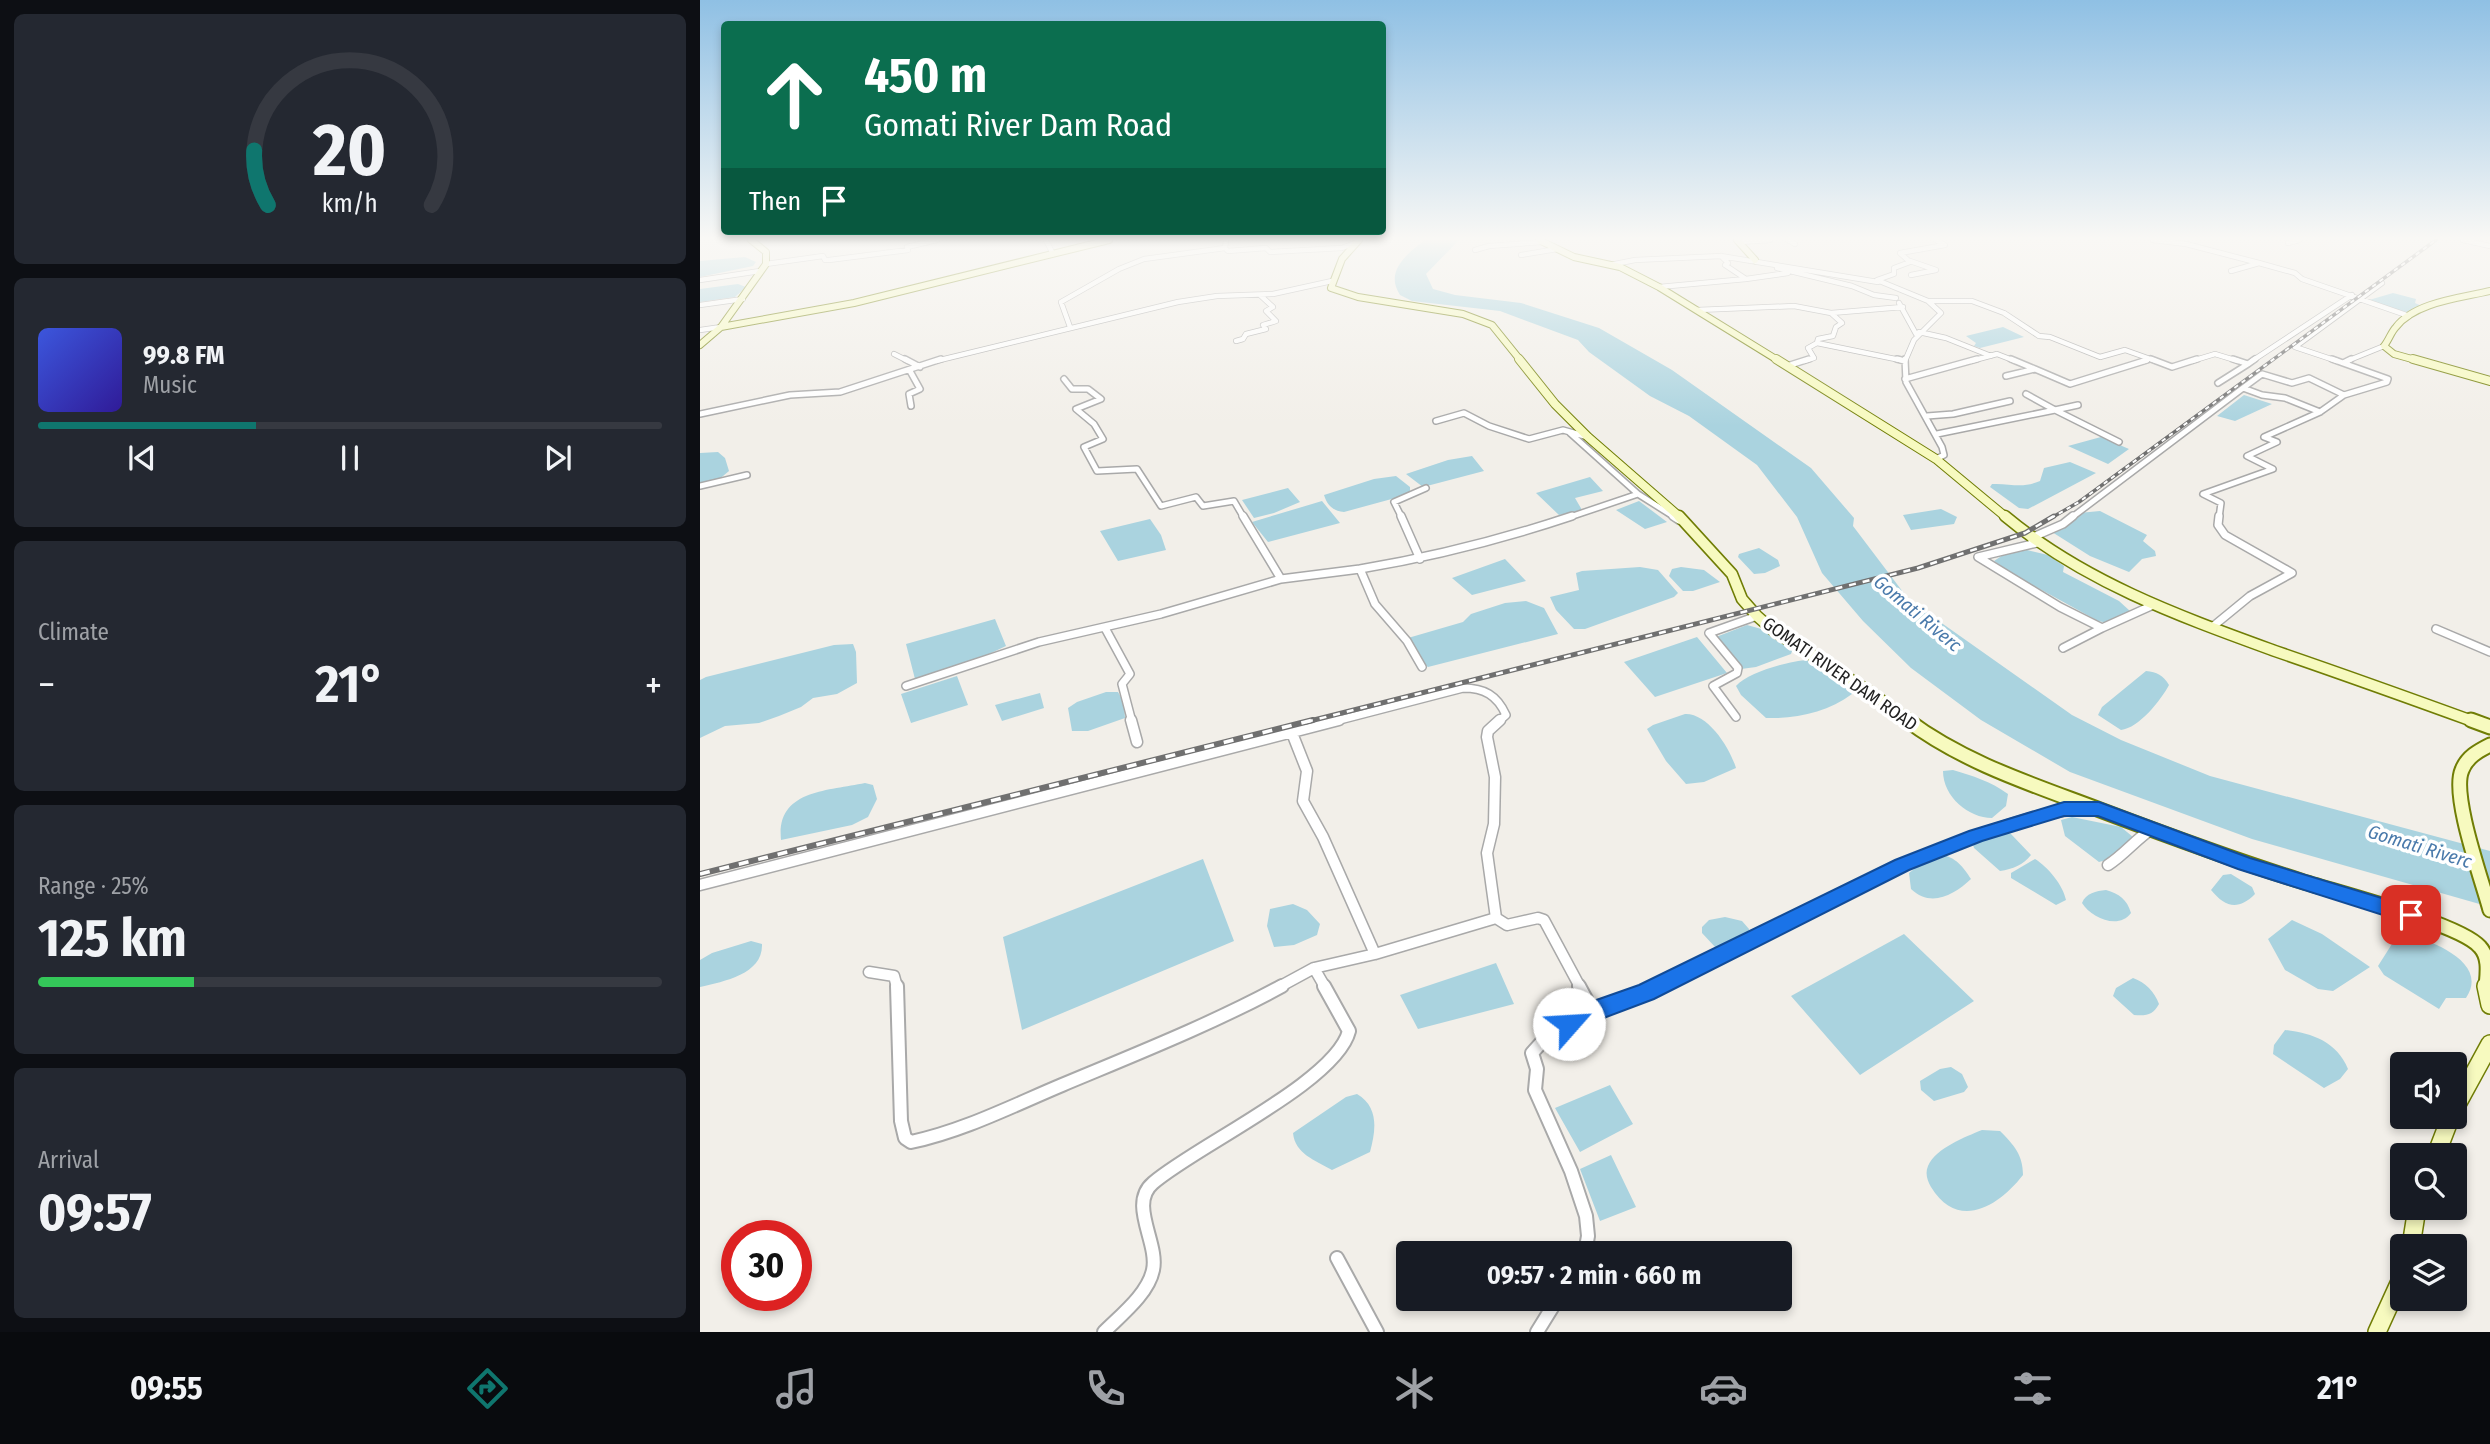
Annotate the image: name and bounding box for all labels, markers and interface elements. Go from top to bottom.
text: 450 m [864,46,987,105]
icon: ahead [749,49,840,140]
text: Gomati River Dam Road [864,106,1172,144]
text: 20 [312,107,387,194]
icon: arrive [815,182,853,220]
text: Then [749,186,801,217]
text: km/h [322,189,378,219]
text: 99.8 FM [143,340,224,371]
text: Music [143,371,197,399]
icon: previous [123,439,161,477]
icon: pause [331,439,369,477]
icon: next [539,439,577,477]
water label: Gomati Riverc [1869,570,1967,657]
street label: GOMATI RIVER DAM ROAD [1758,612,1922,736]
text: Climate [38,618,109,646]
text: 21° [315,653,385,716]
text: − [38,662,55,708]
text: + [645,662,662,708]
water label: Gomati Riverc [2365,820,2475,873]
text: Range · 25% [38,872,149,900]
pin [2381,885,2441,945]
icon: arrive [2392,896,2430,934]
text: 125 km [38,907,187,970]
position arrow [1532,987,1606,1061]
map controls [2390,1052,2467,1311]
button: sound [2390,1052,2467,1129]
button: search [2390,1143,2467,1220]
text: Arrival [38,1146,99,1174]
text: 09:57 [38,1181,152,1244]
speed limit sign: 30 [721,1220,812,1311]
button: layers [2390,1234,2467,1311]
text: 09:57 · 2 min · 660 m [1487,1260,1701,1291]
icon: directions [463,1364,512,1413]
icon: music [772,1364,821,1413]
icon: phone [1081,1364,1130,1413]
icon: climate [1390,1364,1439,1413]
icon: car [1699,1364,1748,1413]
icon: filters [2008,1364,2057,1413]
text: 09:55 [130,1369,203,1407]
text: 21° [2317,1369,2360,1407]

